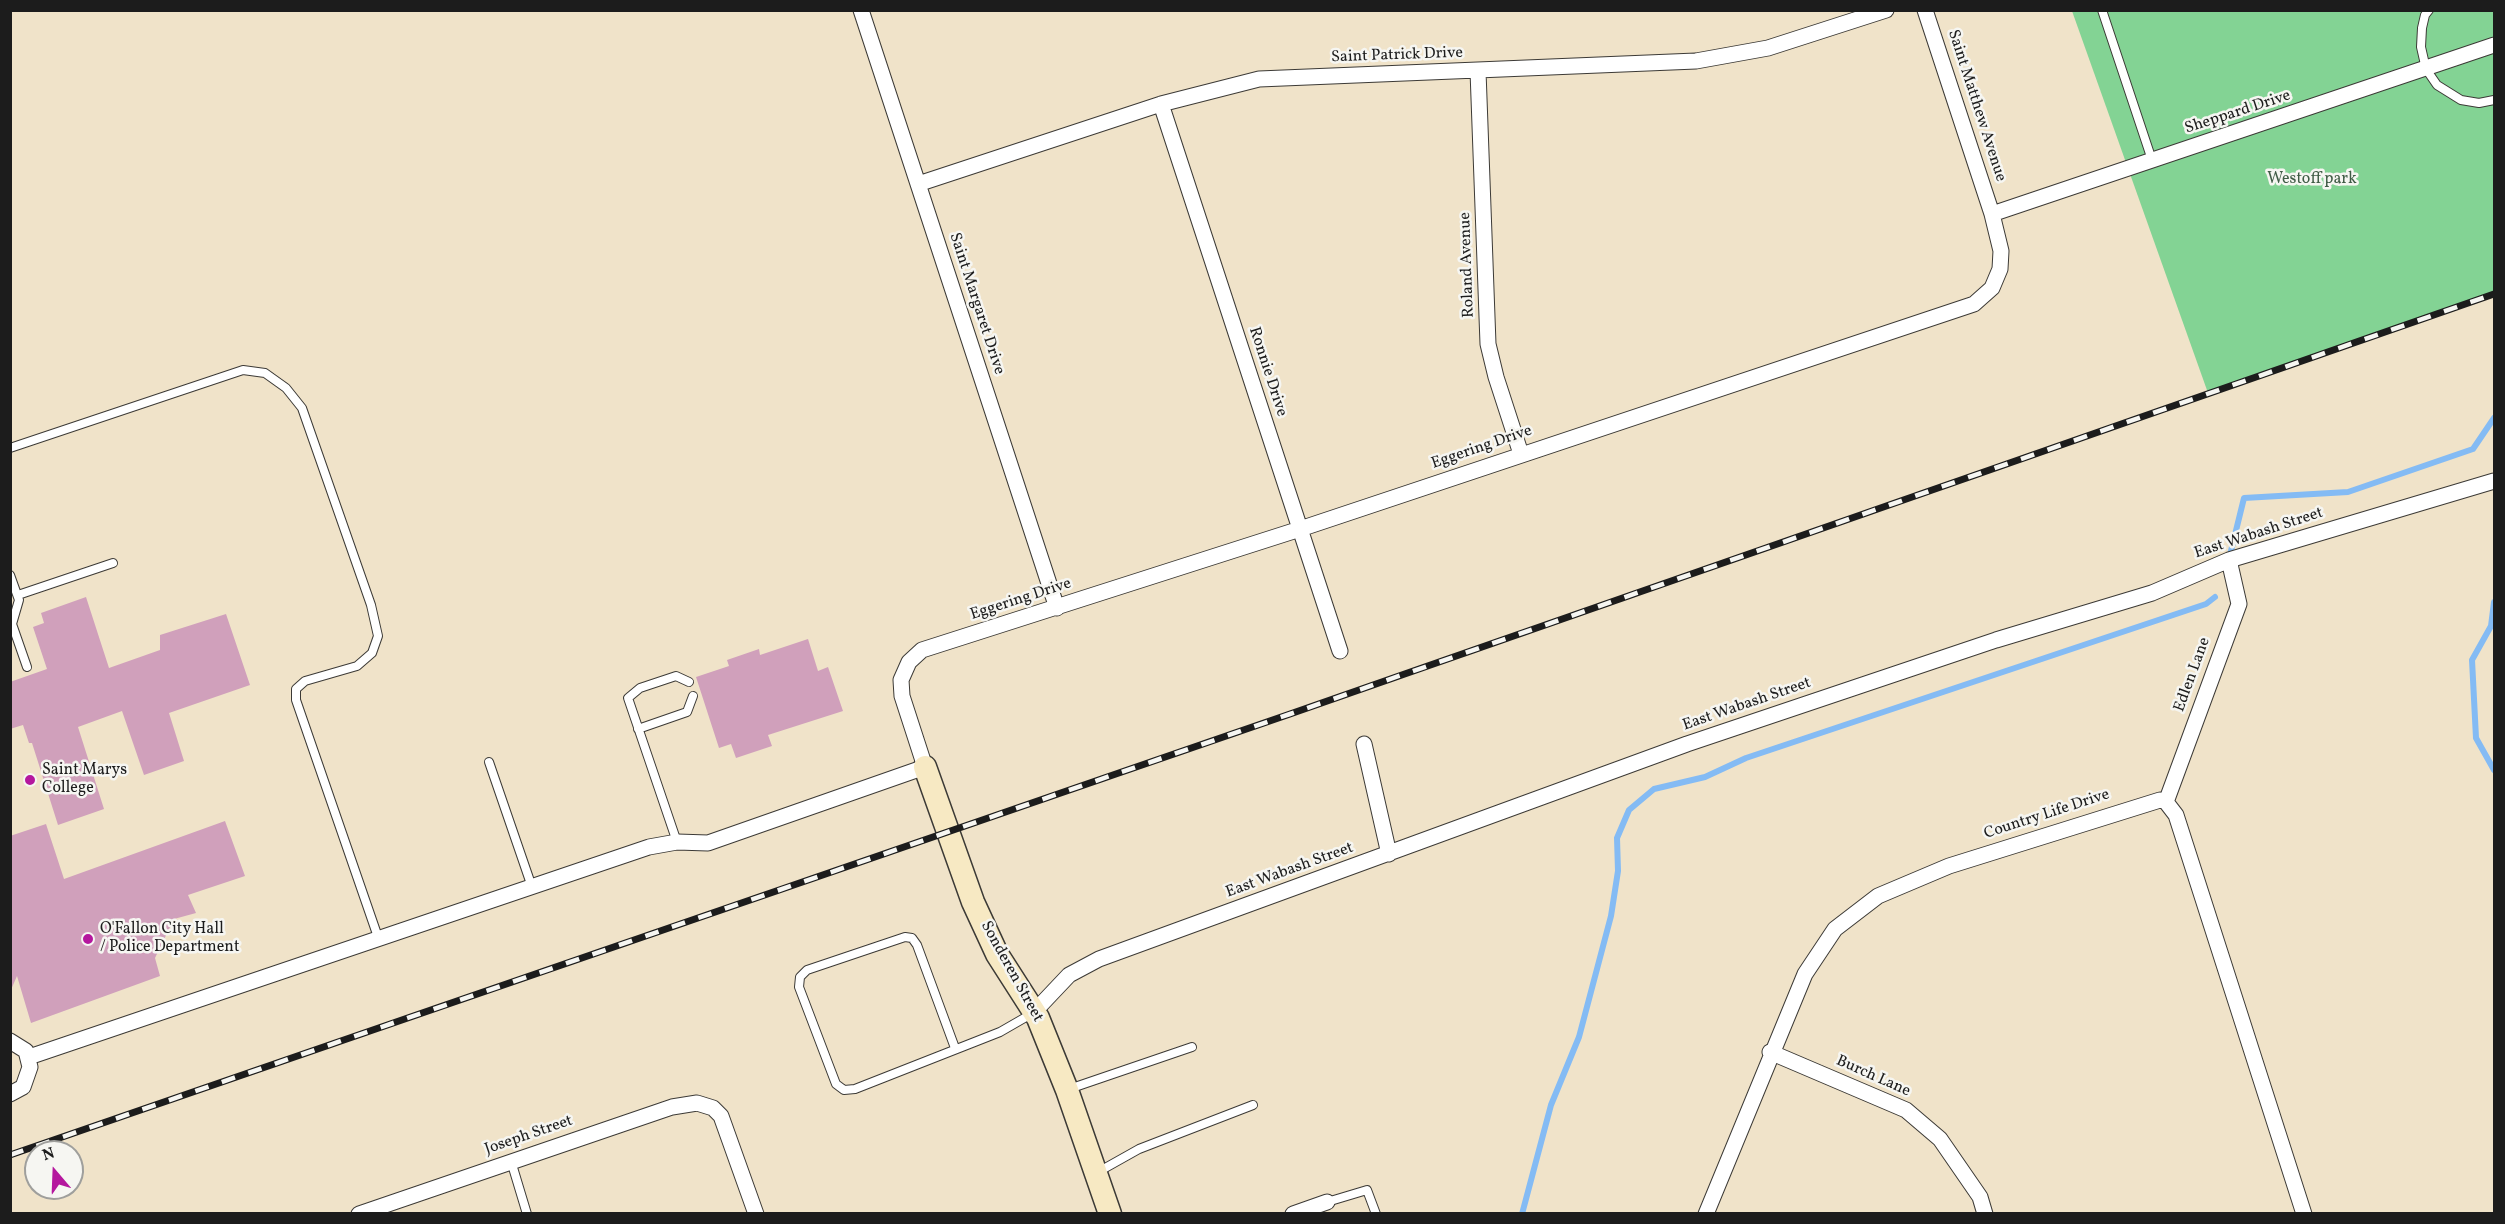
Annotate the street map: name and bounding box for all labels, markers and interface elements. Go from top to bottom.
street label: Saint Matthew Avenue [1942,28,2010,184]
street label: Saint Patrick Drive [1331,44,1463,68]
street label: Sheppard Drive [2183,87,2293,139]
park label: Westoff park [2267,170,2357,190]
street label: Roland Avenue [1457,212,1479,318]
street label: Saint Margaret Drive [944,231,1008,377]
street label: Ronnie Drive [1244,325,1290,419]
street label: Eggering Drive [1429,422,1535,474]
street label: East Wabash Street [2192,504,2326,564]
street label: Eggering Drive [968,575,1074,625]
street label: Edlen Lane [2171,635,2215,715]
street label: East Wabash Street [1680,674,1814,736]
place label: Saint Marys College [42,761,127,799]
marker: Saint Marys College [23,773,37,787]
street label: Country Life Drive [1982,786,2112,844]
street label: East Wabash Street [1224,839,1356,903]
street label: Sonderen Street [975,918,1047,1026]
place label: O'Fallon City Hall / Police Department [100,920,240,958]
marker: O'Fallon City Hall / Police Department [81,932,95,946]
street label: Burch Lane [1833,1052,1913,1102]
street label: Joseph Street [482,1112,576,1160]
north arrow [24,1140,84,1200]
text: N [40,1143,58,1167]

